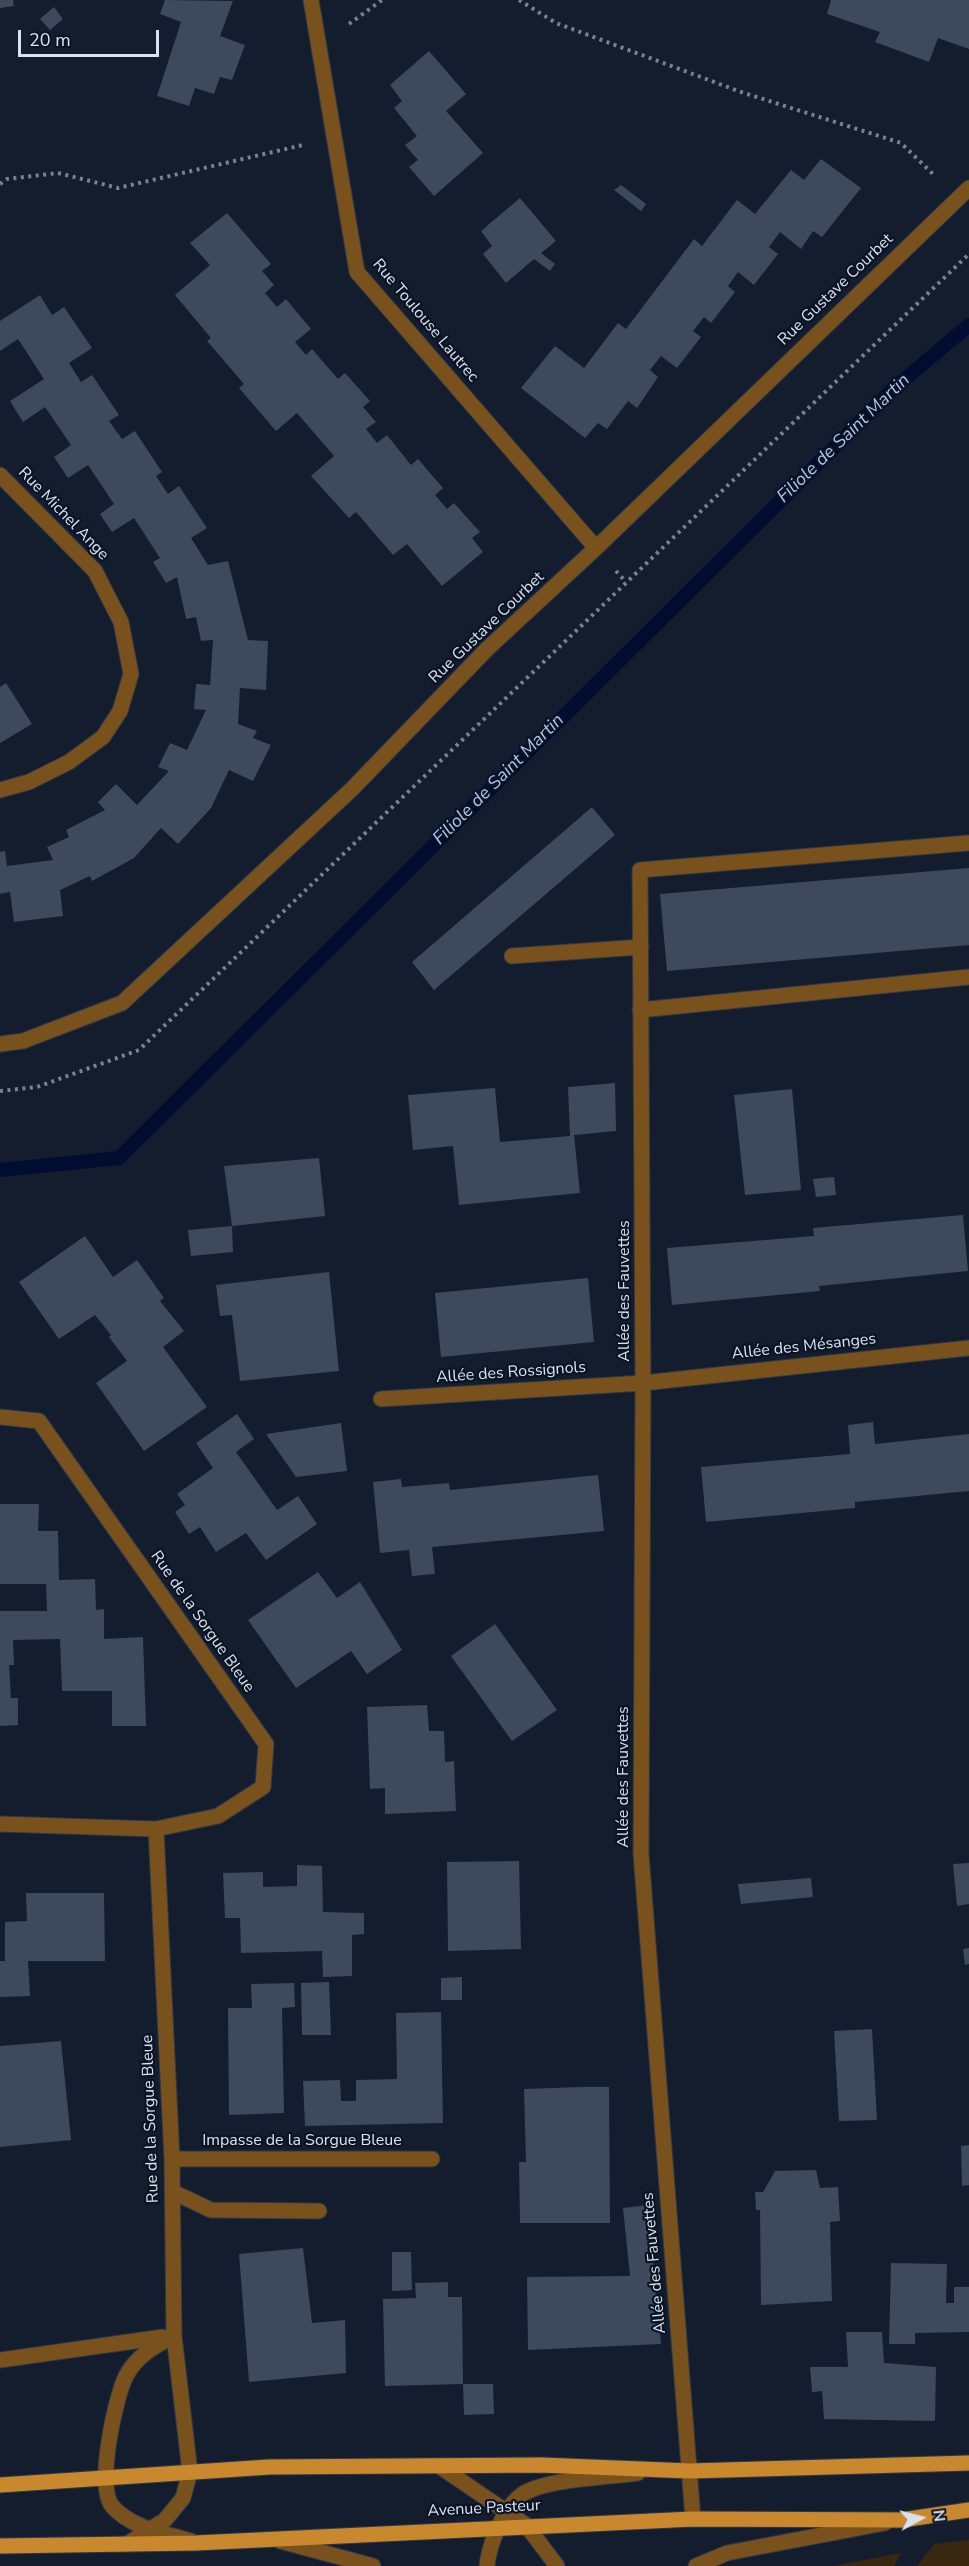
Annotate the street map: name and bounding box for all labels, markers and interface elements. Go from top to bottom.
scale bar [21,18,162,56]
text: 20 m [29,28,71,52]
street label: Rue Gustave Courbet [774,230,898,350]
street label: Rue Toulouse Lautrec [368,256,482,386]
water label: Filiole de Saint Martin [773,370,915,508]
street label: Rue Michel Ange [14,463,112,565]
street label: Rue Gustave Courbet [425,568,549,688]
water label: Filiole de Saint Martin [429,710,569,850]
street label: Allée des Fauvettes [615,1220,635,1362]
street label: Allée des Mésanges [731,1330,877,1364]
street label: Allée des Rossignols [435,1358,587,1388]
street label: Rue de la Sorgue Bleue [146,1548,258,1696]
street label: Allée des Fauvettes [614,1706,634,1848]
street label: Rue de la Sorgue Bleue [138,2035,164,2203]
street label: Impasse de la Sorgue Bleue [202,2131,402,2151]
street label: Allée des Fauvettes [639,2192,671,2334]
north arrow [891,2488,951,2548]
street label: Avenue Pasteur [427,2496,541,2522]
text: N [927,2509,951,2523]

